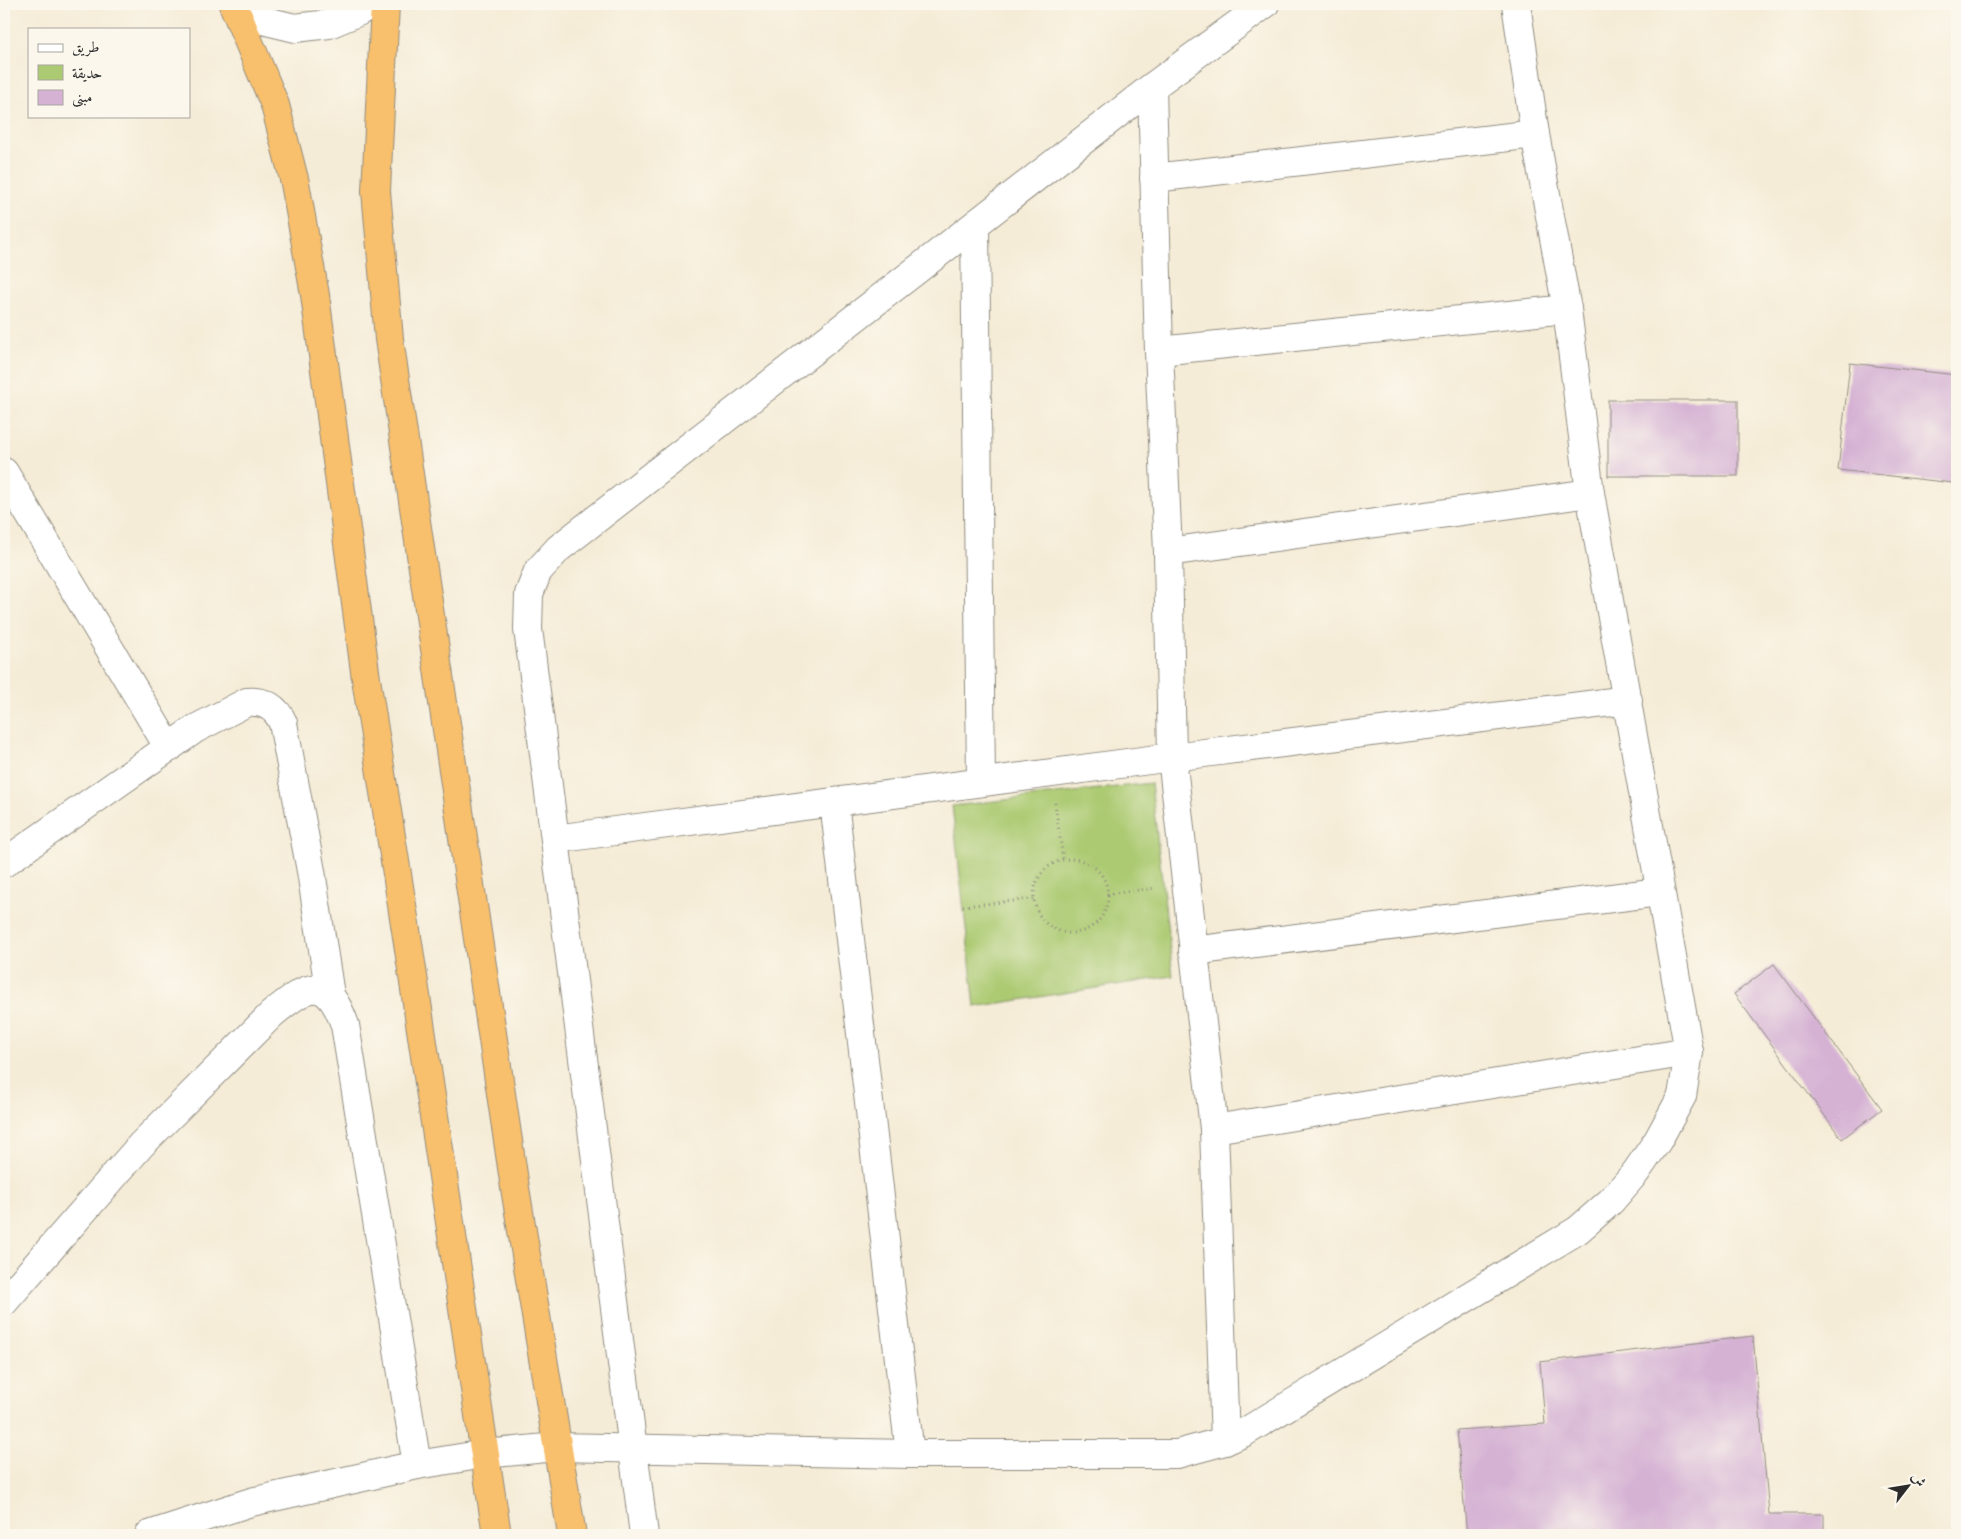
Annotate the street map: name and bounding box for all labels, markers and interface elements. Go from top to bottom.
legend [28,28,190,118]
text: طريق [72,38,99,57]
text: حديقة [72,64,102,83]
text: مبنى [72,88,92,108]
north arrow [1884,1462,1934,1512]
text: ش [1907,1469,1930,1491]

